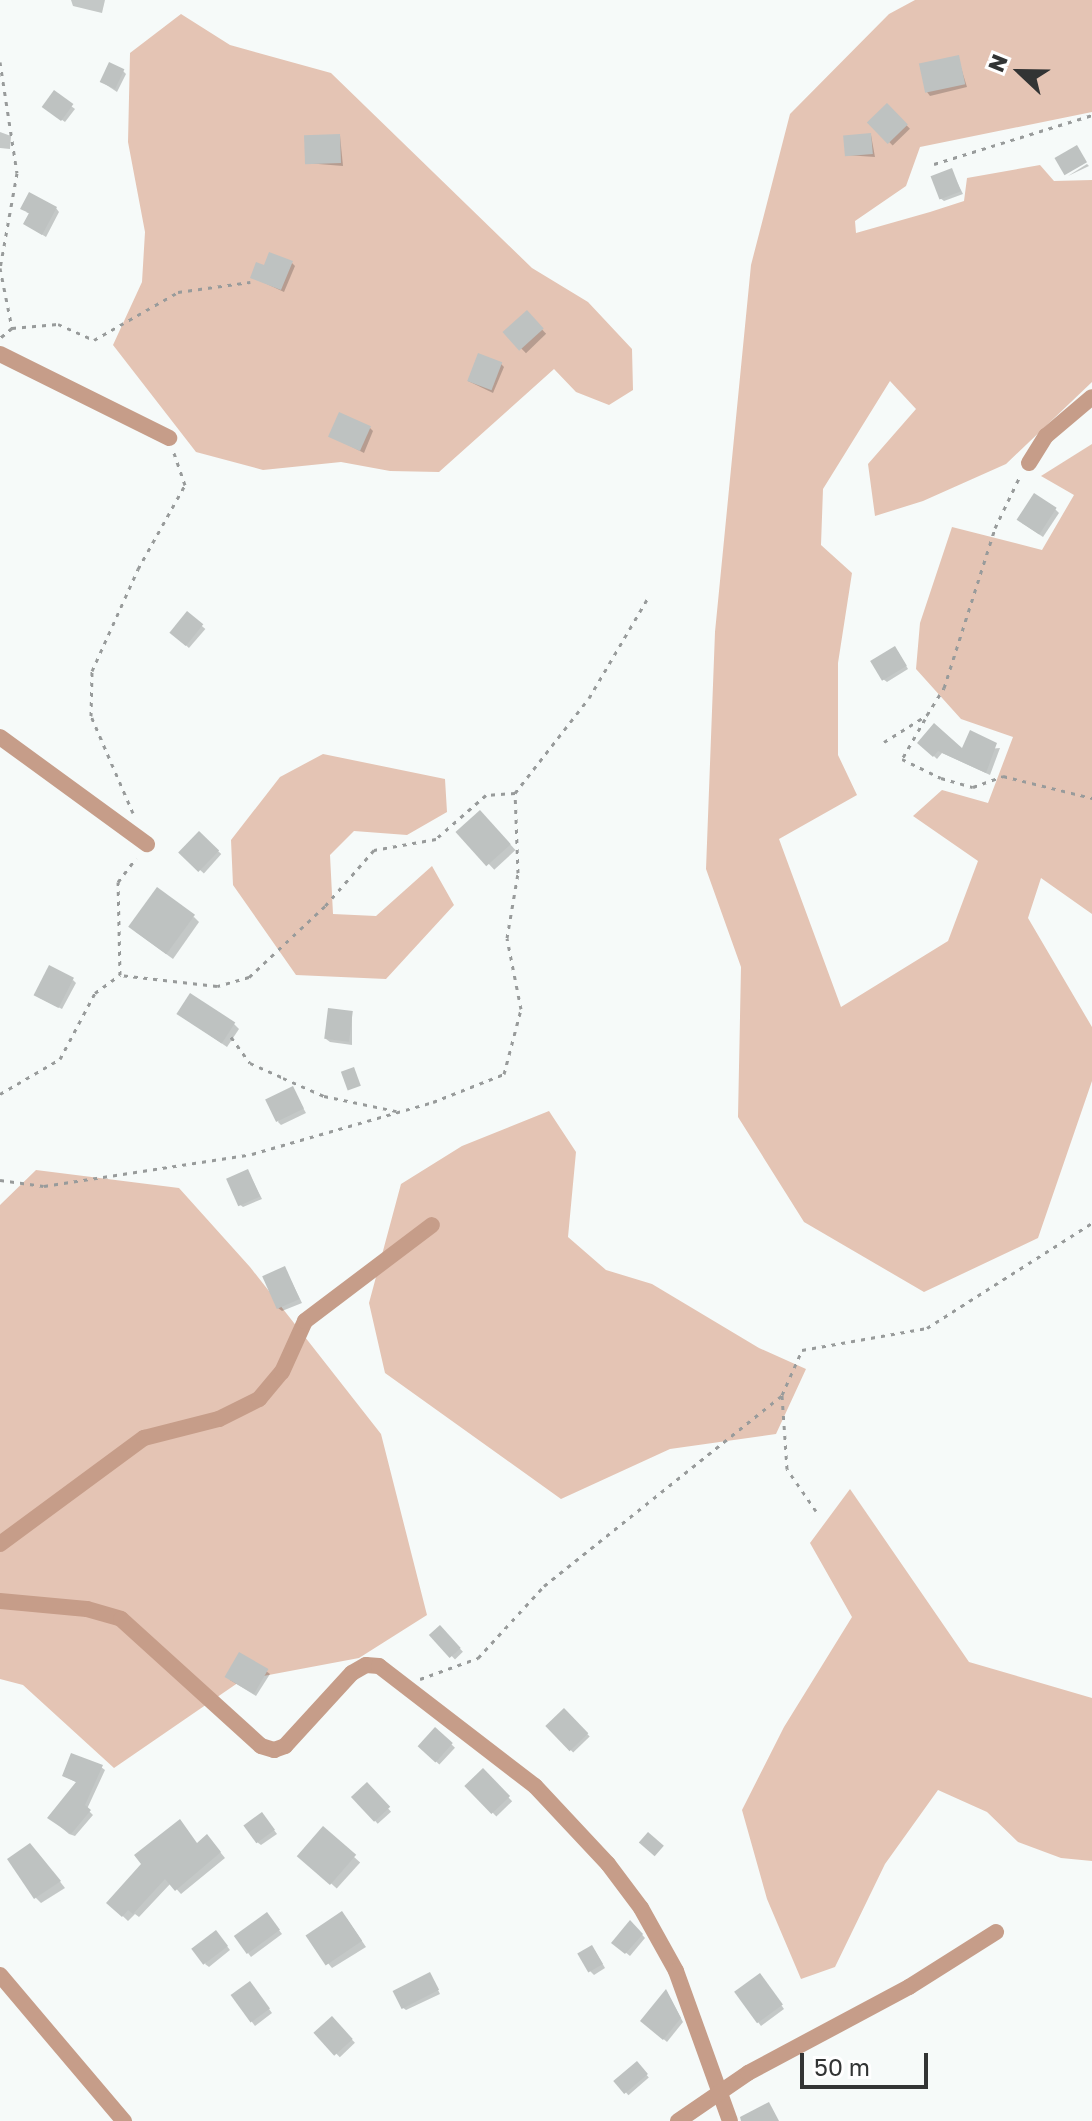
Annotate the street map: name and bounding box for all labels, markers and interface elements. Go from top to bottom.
north arrow [980,32,1060,112]
text: N [982,50,1013,76]
scale bar [804,2037,932,2087]
text: 50 m [814,2052,870,2081]

